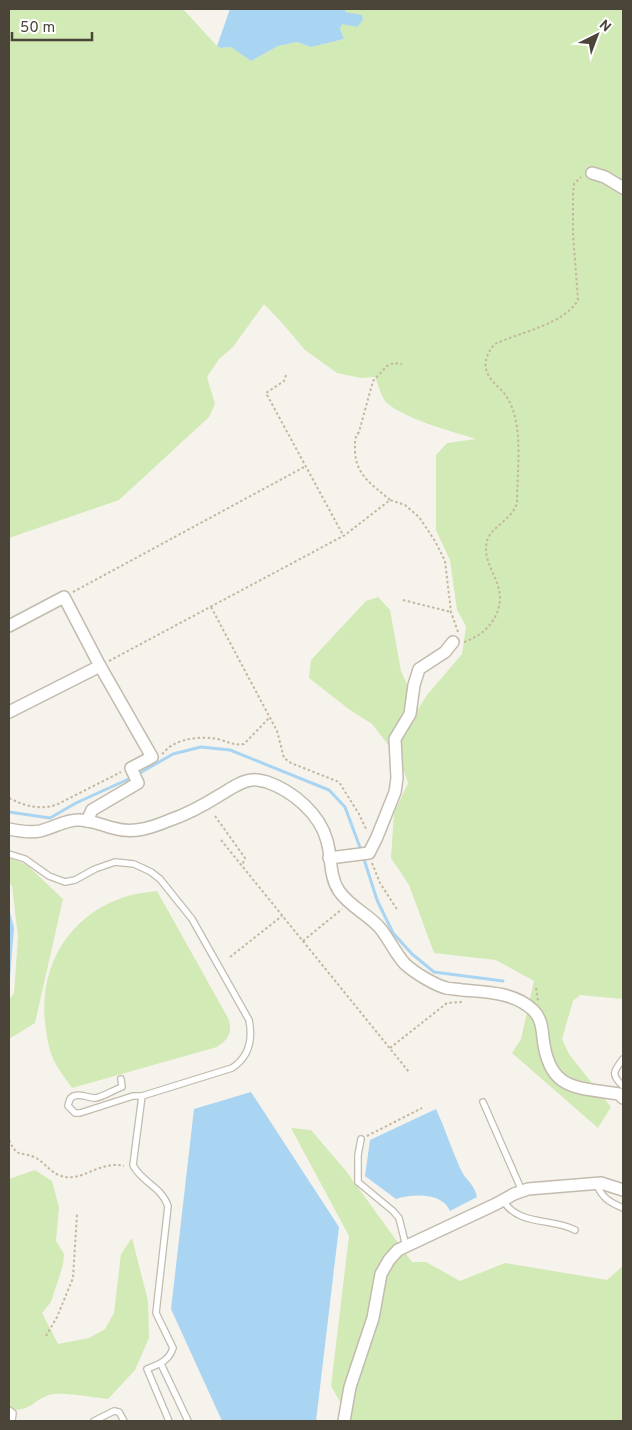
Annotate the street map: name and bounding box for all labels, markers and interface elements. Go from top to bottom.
scale bar [12,10,92,42]
north arrow [572,10,622,60]
text: N [595,17,614,36]
text: 50 m [20,19,55,38]

